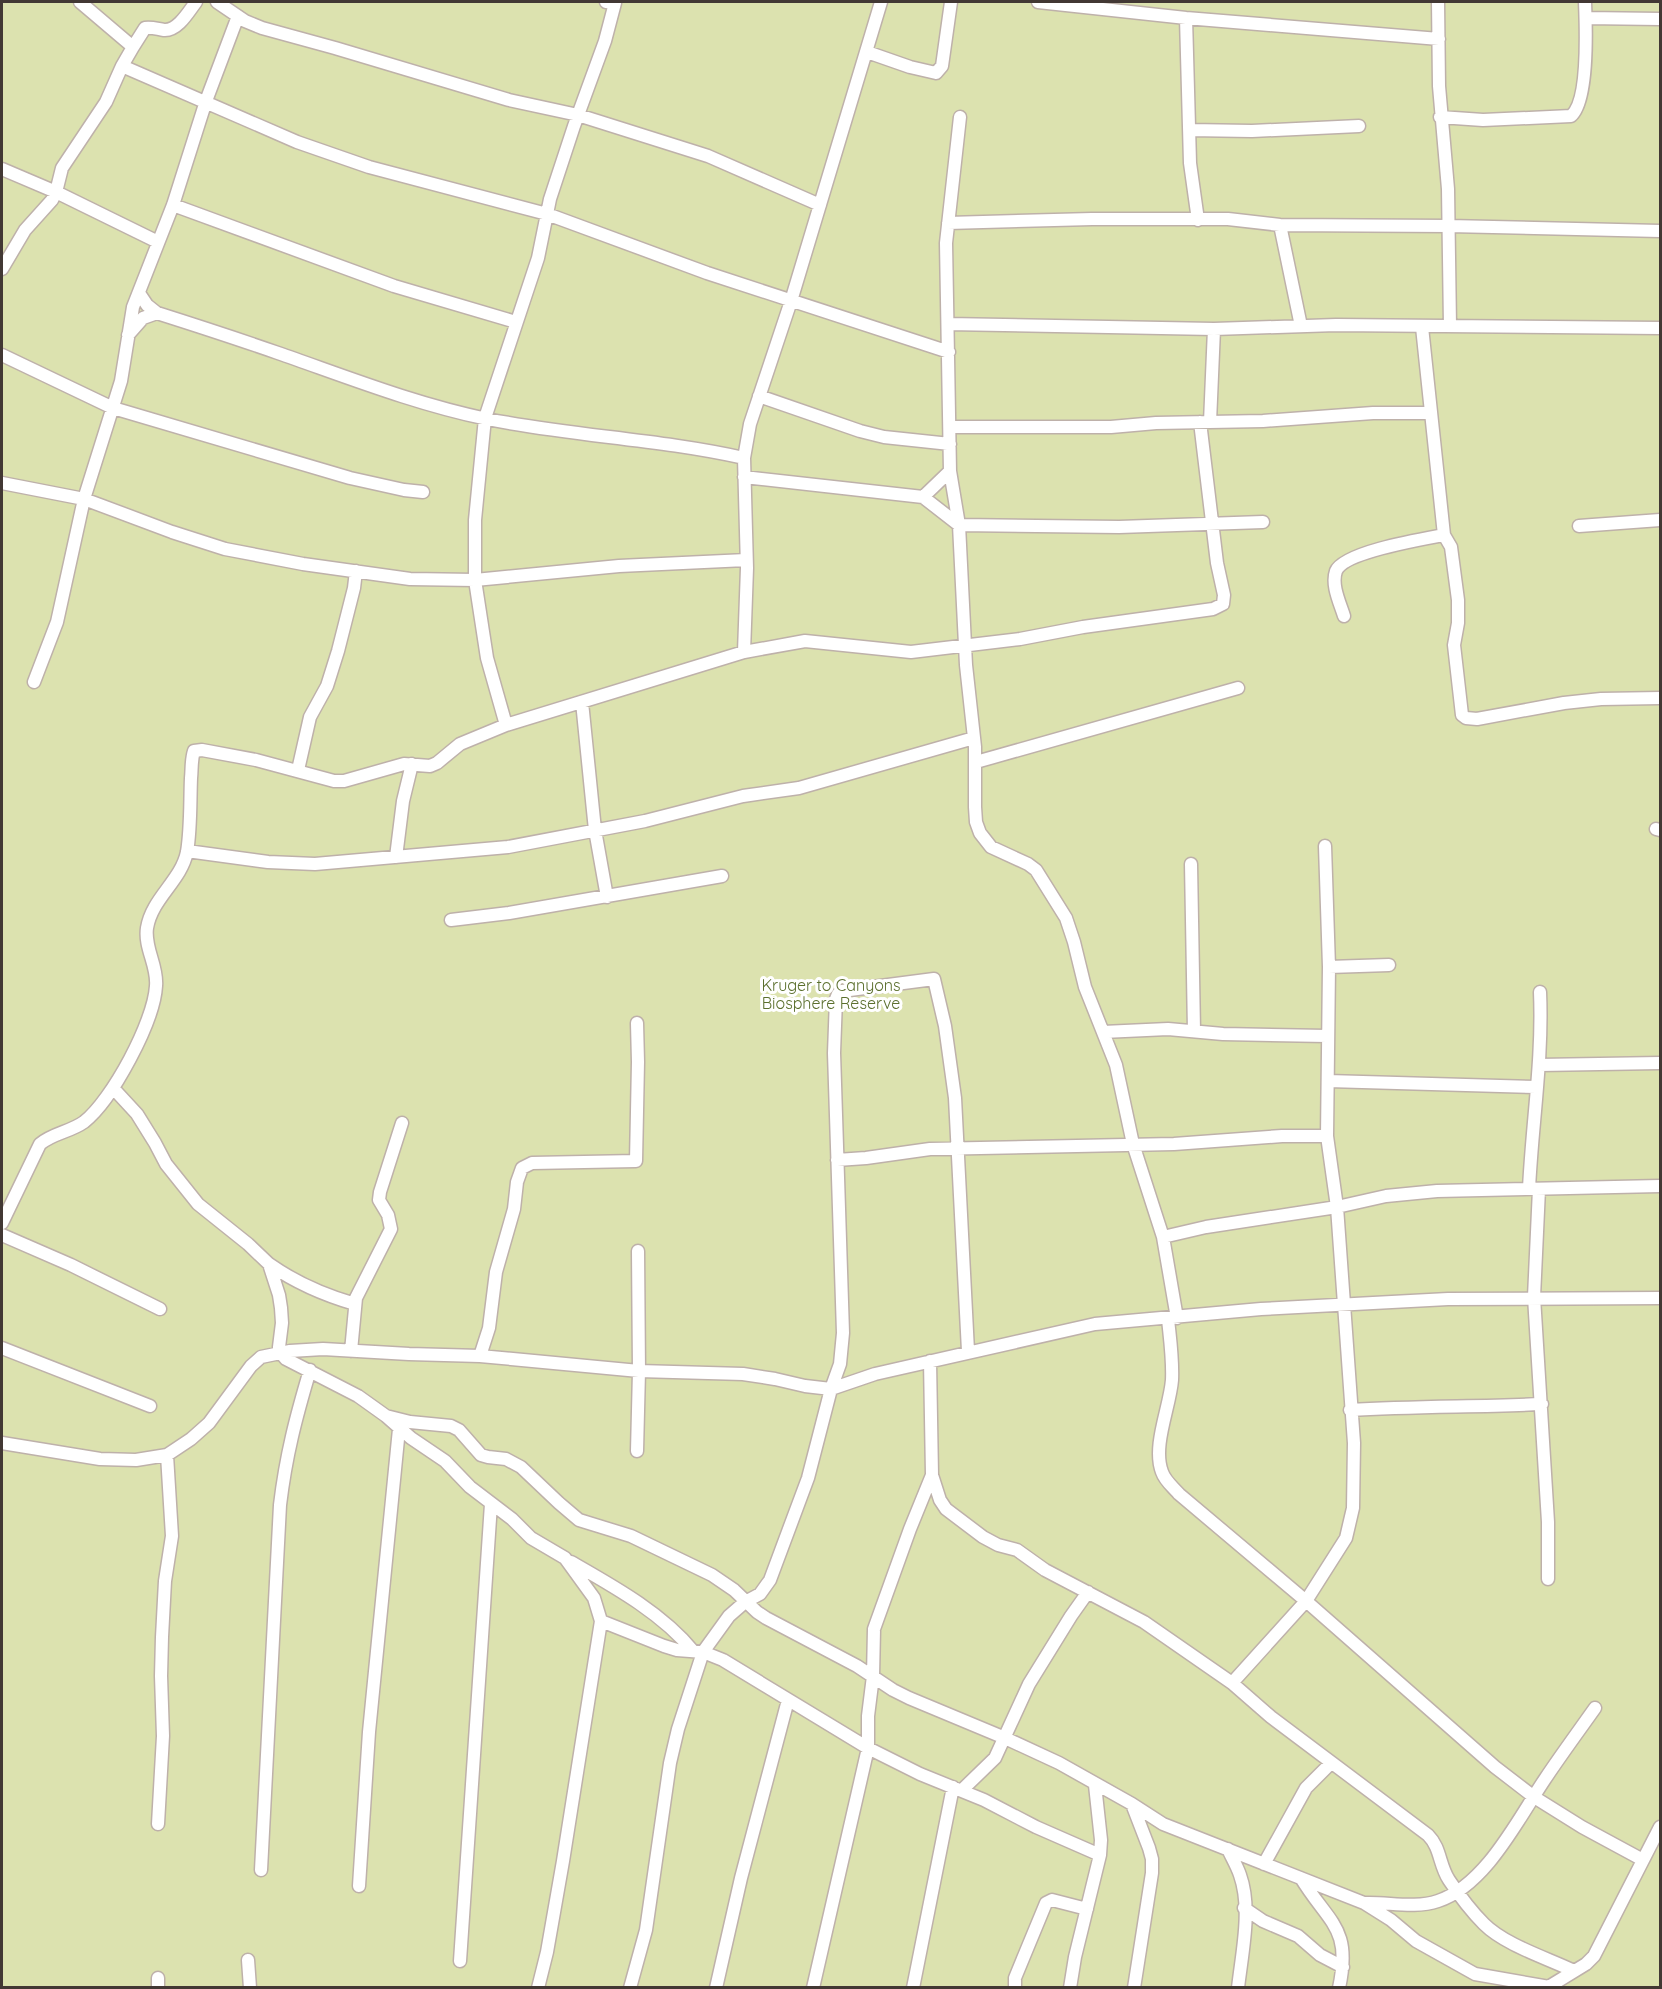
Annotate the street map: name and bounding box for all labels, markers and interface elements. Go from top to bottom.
park label: Kruger to Canyons Biosphere Reserve [761,975,901,1013]

